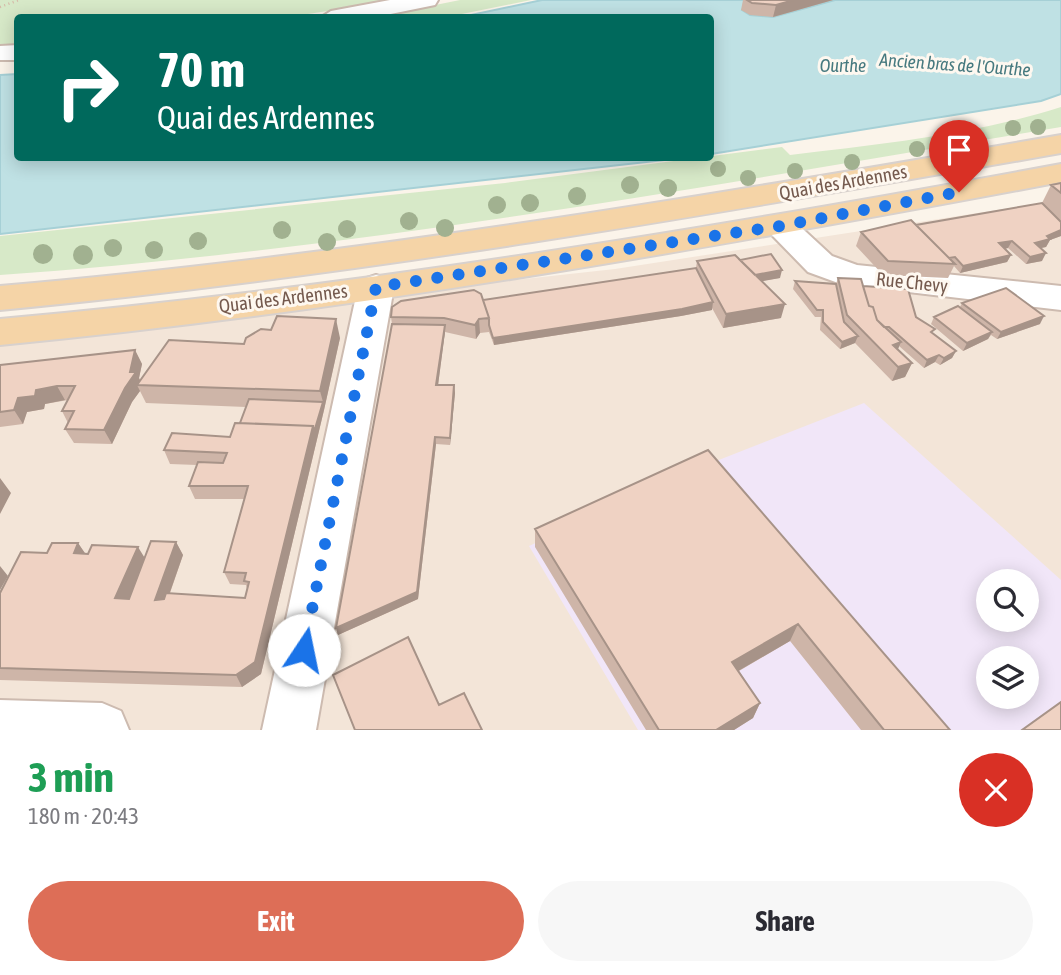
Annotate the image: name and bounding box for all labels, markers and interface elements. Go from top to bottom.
text: 70 m [157,41,245,97]
icon: right [42,42,133,133]
water label: Ancien bras de l'Ourthe [878,49,1031,80]
water label: Ourthe [820,55,866,76]
text: Quai des Ardennes [157,99,375,136]
pin [929,120,989,192]
icon: arrive [940,131,978,169]
street label: Quai des Ardennes [777,160,909,204]
street label: Rue Chevy [875,267,949,297]
street label: Quai des Ardennes [217,279,349,317]
map controls [976,569,1039,709]
button: search [976,569,1039,632]
position arrow [267,613,341,687]
button: layers [976,646,1039,709]
text: 3 min [28,753,114,801]
button: close [959,753,1033,827]
text: 180 m · 20:43 [28,803,139,829]
button: Exit [28,881,524,961]
button: Share [538,881,1033,961]

